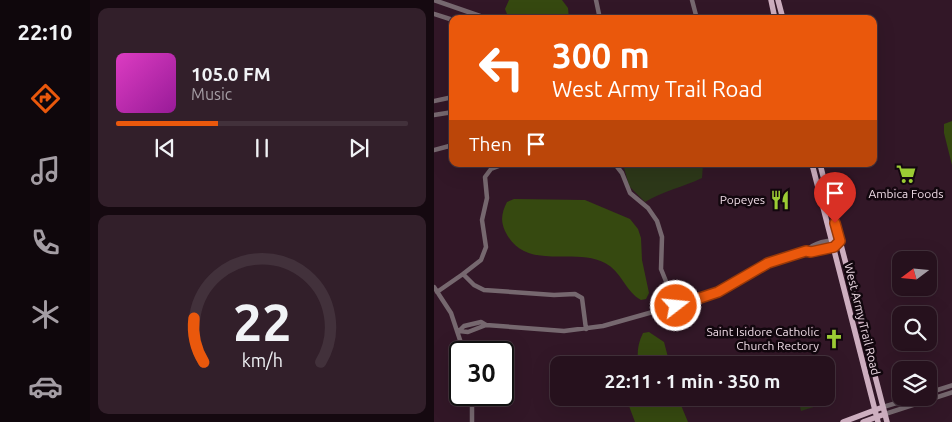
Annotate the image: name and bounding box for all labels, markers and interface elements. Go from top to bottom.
text: 22:10 [17,19,73,44]
icon: left [469,35,534,100]
text: 300 m [552,35,650,75]
text: 105.0 FM [191,63,271,85]
text: West Army Trail Road [552,76,763,101]
icon: directions [28,81,63,116]
text: Music [191,85,232,103]
icon: arrive [522,130,550,158]
text: Then [469,133,512,155]
icon: previous [151,134,179,162]
icon: pause [248,134,276,162]
icon: next [345,134,373,162]
icon: music [28,153,63,188]
supermarket icon: Ambica Foods [895,163,917,185]
pin [814,172,856,223]
icon: arrive [821,179,849,207]
place label: Ambica Foods [868,187,944,200]
restaurant icon: Popeyes [769,189,791,211]
place label: Popeyes [720,193,765,206]
icon: phone [28,225,63,260]
north arrow [892,251,936,296]
map controls [892,251,937,406]
street label: West Army Trail Road [842,262,883,376]
position arrow [649,279,701,331]
text: 22 [233,293,291,351]
icon: climate [28,297,63,332]
button: search [892,306,937,351]
place label: Saint Isidore Catholic Church Rectory [706,325,819,352]
church icon: Saint Isidore Catholic Church Rectory [823,328,845,350]
speed limit sign: 30 [449,341,514,406]
text: km/h [241,350,283,370]
button: layers [892,361,937,406]
icon: car [28,369,63,404]
text: 22:11 · 1 min · 350 m [605,370,780,392]

